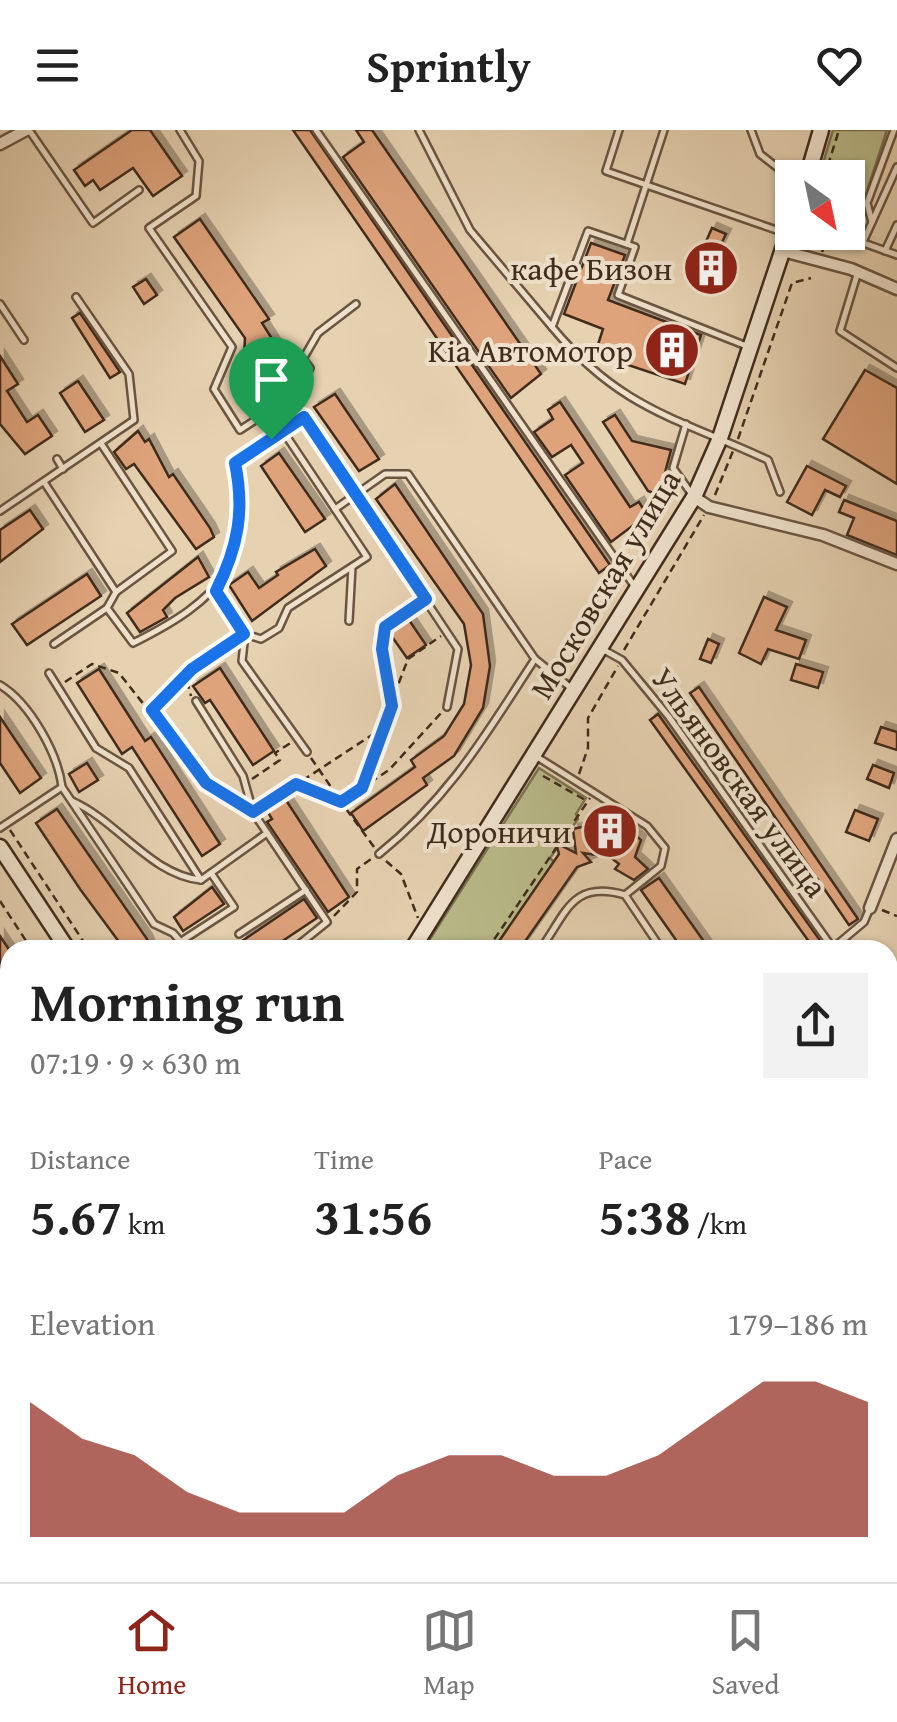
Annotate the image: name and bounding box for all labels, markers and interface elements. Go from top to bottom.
text: Sprintly [366,33,531,98]
icon: menu [30,38,85,93]
icon: heart [812,38,867,93]
north arrow [775,160,865,250]
map controls [775,160,865,250]
building icon: кафе Бизон [681,238,741,298]
place label: кафе Бизон [511,245,672,292]
building icon: Kia Автомотор [642,320,702,380]
place label: Kia Автомотор [428,327,633,374]
pin [229,337,314,440]
icon: arrive [244,352,299,407]
street label: Московская улица [518,460,693,708]
street label: Ульяновская улица [640,657,840,908]
building icon: Дороничи [580,801,640,861]
place label: Дороничи [426,808,571,855]
text: Morning run [30,961,344,1041]
button: share [763,973,868,1078]
text: 07:19 · 9 × 630 m [30,1039,241,1086]
text: Distance [30,1138,130,1179]
text: Time [314,1138,374,1179]
text: Pace [599,1138,653,1179]
text: 5.67 [30,1179,122,1252]
text: 31:56 [314,1179,432,1252]
text: 5:38 [599,1179,691,1252]
text: km [122,1203,165,1244]
text: /km [691,1203,747,1244]
text: Elevation [30,1300,155,1347]
text: 179–186 m [727,1300,868,1347]
tab: Home [118,1603,186,1704]
tab: Map [422,1603,477,1704]
tab: Saved [712,1603,779,1704]

